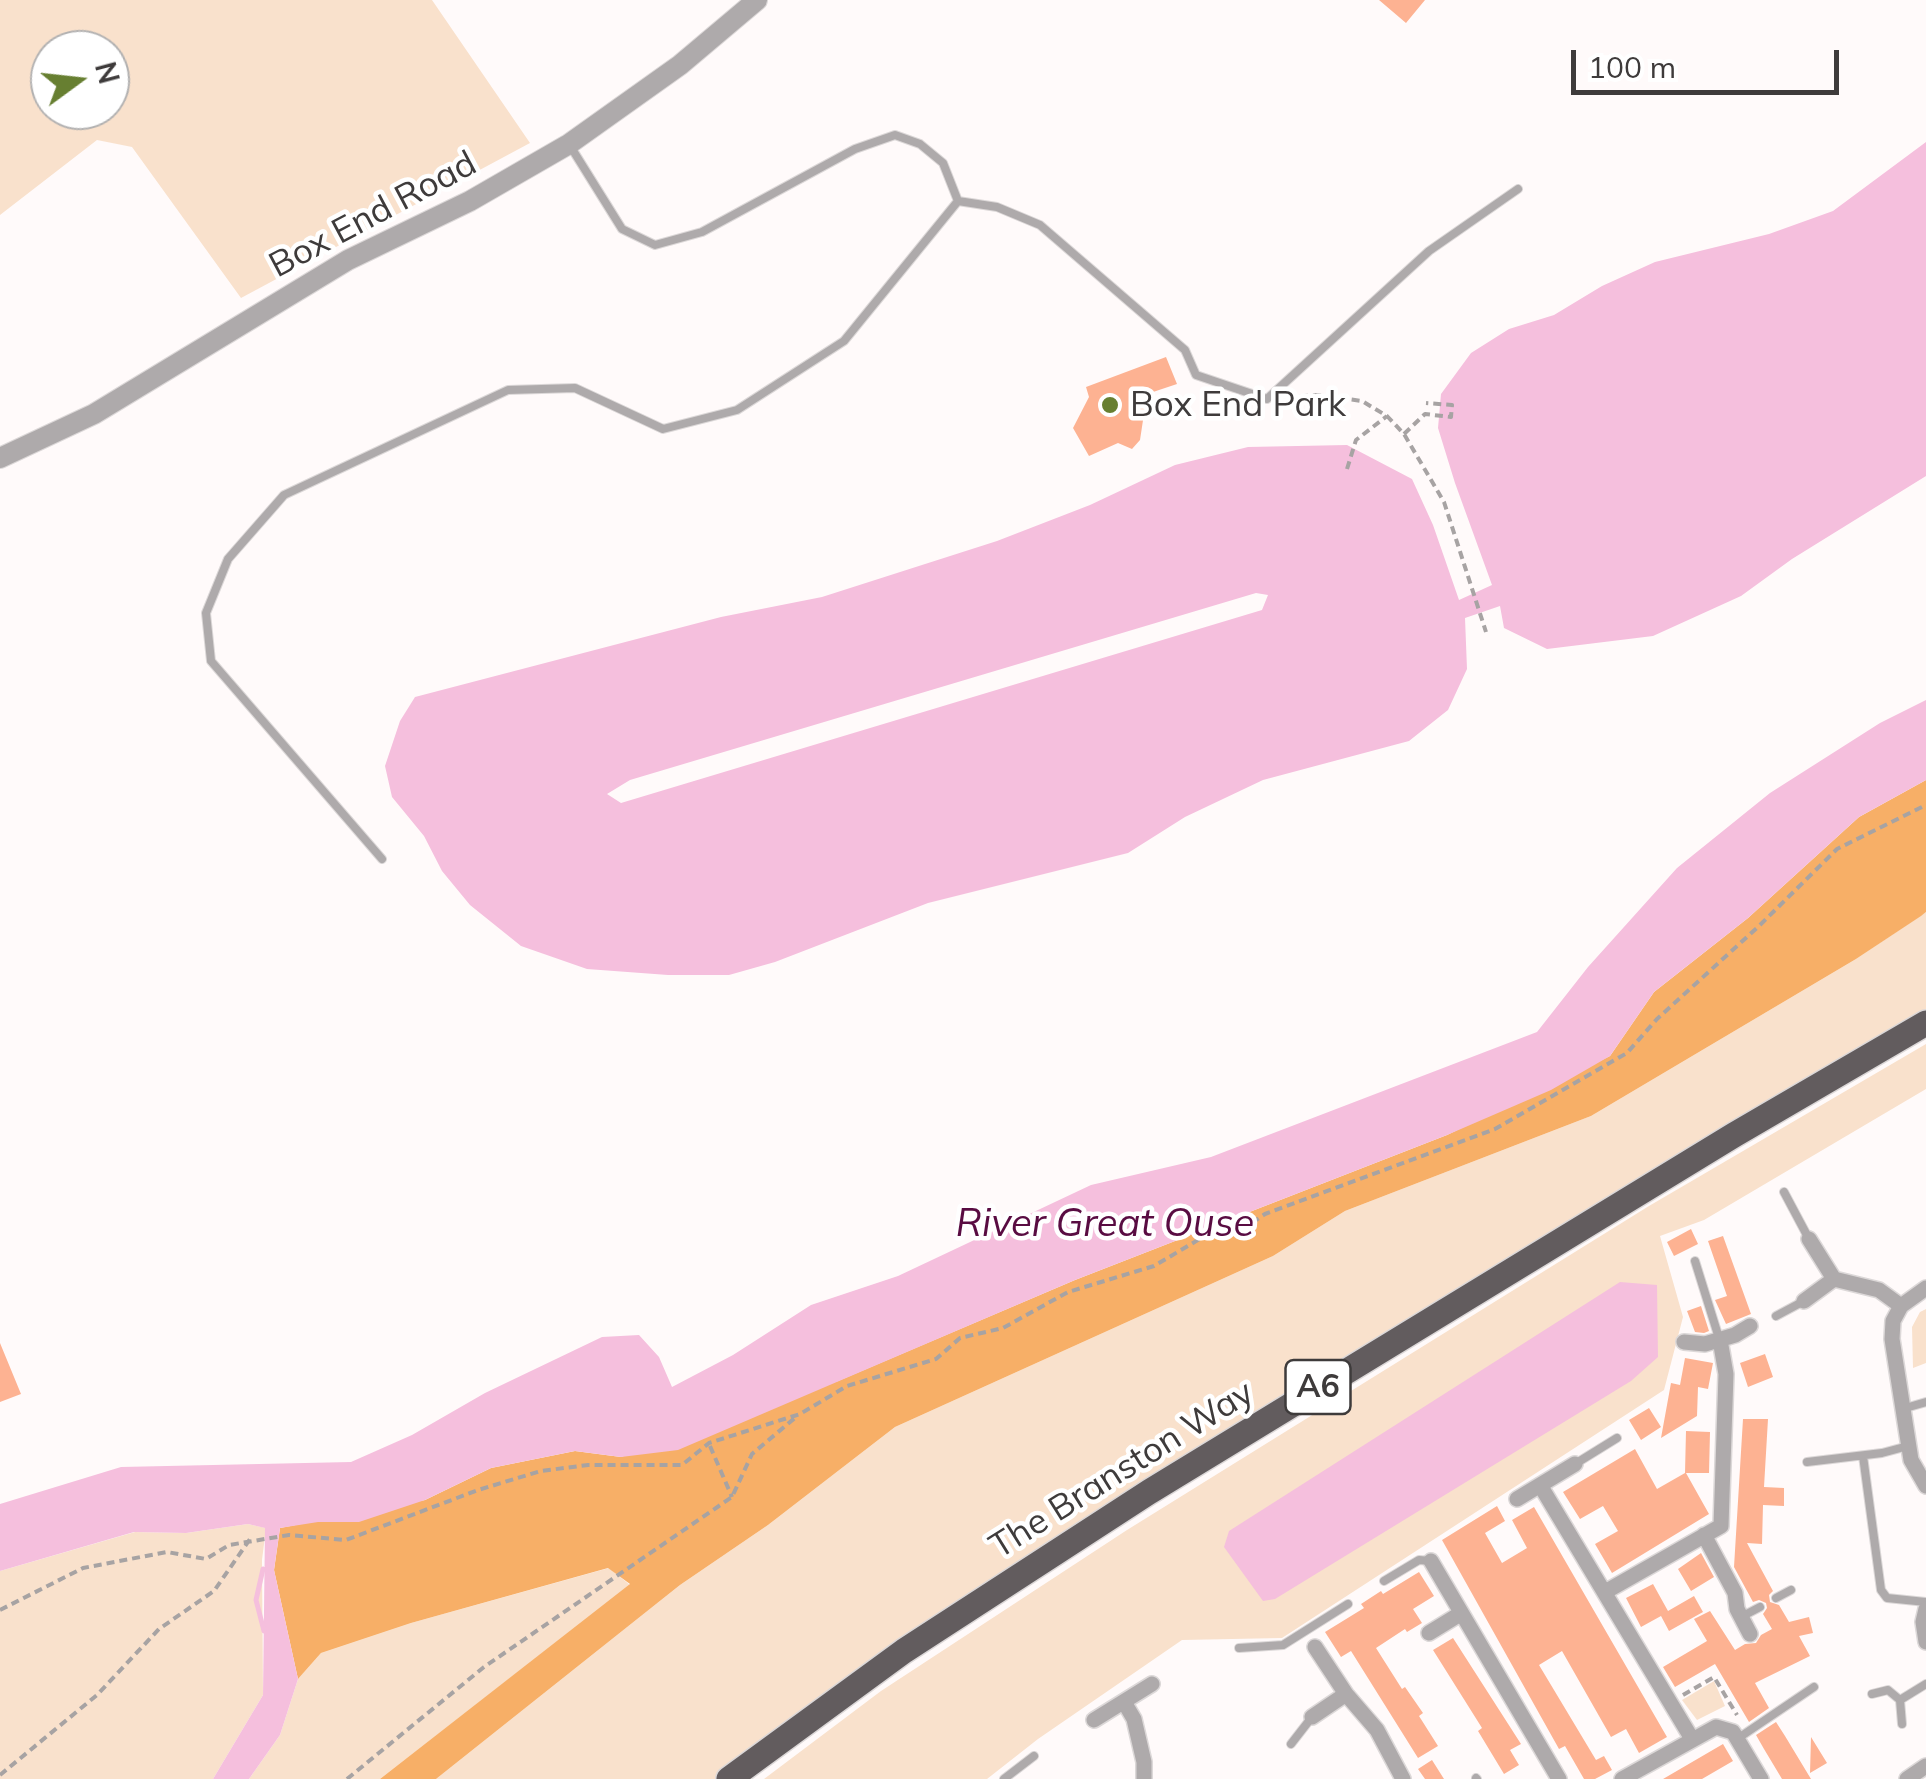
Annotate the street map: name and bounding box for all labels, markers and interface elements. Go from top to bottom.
north arrow [30,30,130,130]
scale bar [1576,30,1844,92]
text: 100 m [1588,48,1676,86]
text: N [88,58,127,87]
street label: Box End Road [262,143,484,287]
place label: Box End Park [1130,384,1346,426]
marker: Box End Park [1099,394,1121,416]
water label: River Great Ouse [956,1202,1254,1248]
road number: A6 [1286,1360,1350,1414]
street label: The Branston Way [982,1372,1262,1568]

